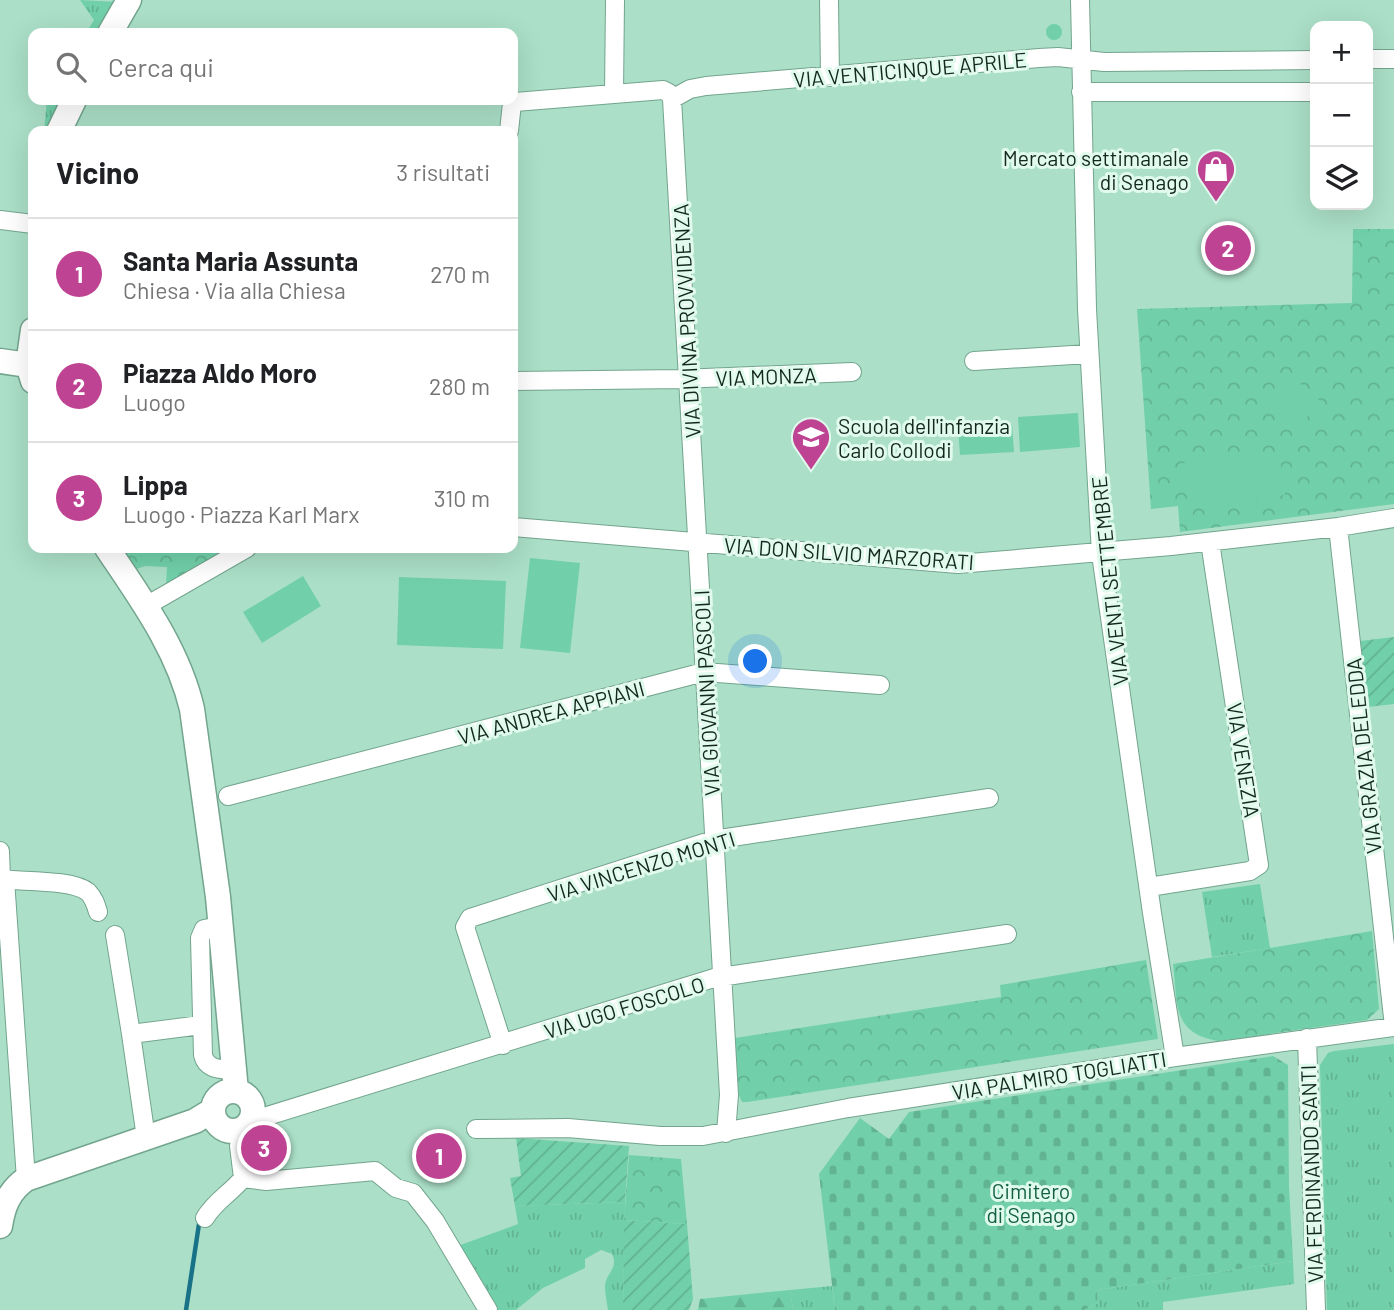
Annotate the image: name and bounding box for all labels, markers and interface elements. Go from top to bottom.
map controls [1310,21,1373,210]
button: + [1310,21,1373,84]
search box [28,28,518,105]
street label: VIA VENTICINQUE APRILE [792,46,1028,92]
icon: search [52,48,90,86]
text: Cerca qui [108,51,214,82]
button: − [1310,84,1373,147]
place label: Mercato settimanale di Senago [1003,145,1189,194]
button: layers [1310,147,1373,210]
shop icon: Mercato settimanale di Senago [1195,148,1237,203]
text: Vicino [56,154,139,190]
text: 3 risultati [396,158,490,186]
street label: VIA DIVINA PROVVIDENZA [667,203,705,439]
pin: 2 [1205,222,1251,274]
text: Santa Maria Assunta [123,245,358,276]
text: 1 [75,260,83,288]
text: 270 m [430,260,490,288]
text: Chiesa · Via alla Chiesa [123,276,346,304]
text: Piazza Aldo Moro [123,357,317,388]
street label: VIA MONZA [715,362,817,390]
text: 2 [73,372,85,400]
text: 280 m [429,372,490,400]
text: Luogo [123,388,186,416]
place label: Scuola dell'infanzia Carlo Collodi [838,413,1010,462]
school or university icon: Scuola dell'infanzia Carlo Collodi [790,416,832,471]
text: Lippa [123,469,188,500]
street label: VIA VENTI SETTEMBRE [1086,475,1132,687]
text: 3 [73,484,85,512]
text: 310 m [434,484,490,512]
text: Luogo · Piazza Karl Marx [123,500,359,528]
street label: VIA DON SILVIO MARZORATI [723,532,975,574]
street label: VIA GIOVANNI PASCOLI [688,589,724,797]
your location [738,644,772,678]
street label: VIA GRAZIA DELEDDA [1340,657,1386,855]
street label: VIA ANDREA APPIANI [455,675,647,749]
street label: VIA VENEZIA [1223,701,1265,819]
street label: VIA VINCENZO MONTI [544,826,738,906]
street label: VIA UGO FOSCOLO [541,971,707,1043]
street label: VIA PALMIRO TOGLIATTI [950,1046,1168,1104]
street label: VIA FERDINANDO SANTI [1295,1064,1327,1284]
pin: 3 [241,1122,287,1174]
pin: 1 [416,1130,462,1182]
park label: Cimitero di Senago [986,1178,1076,1227]

